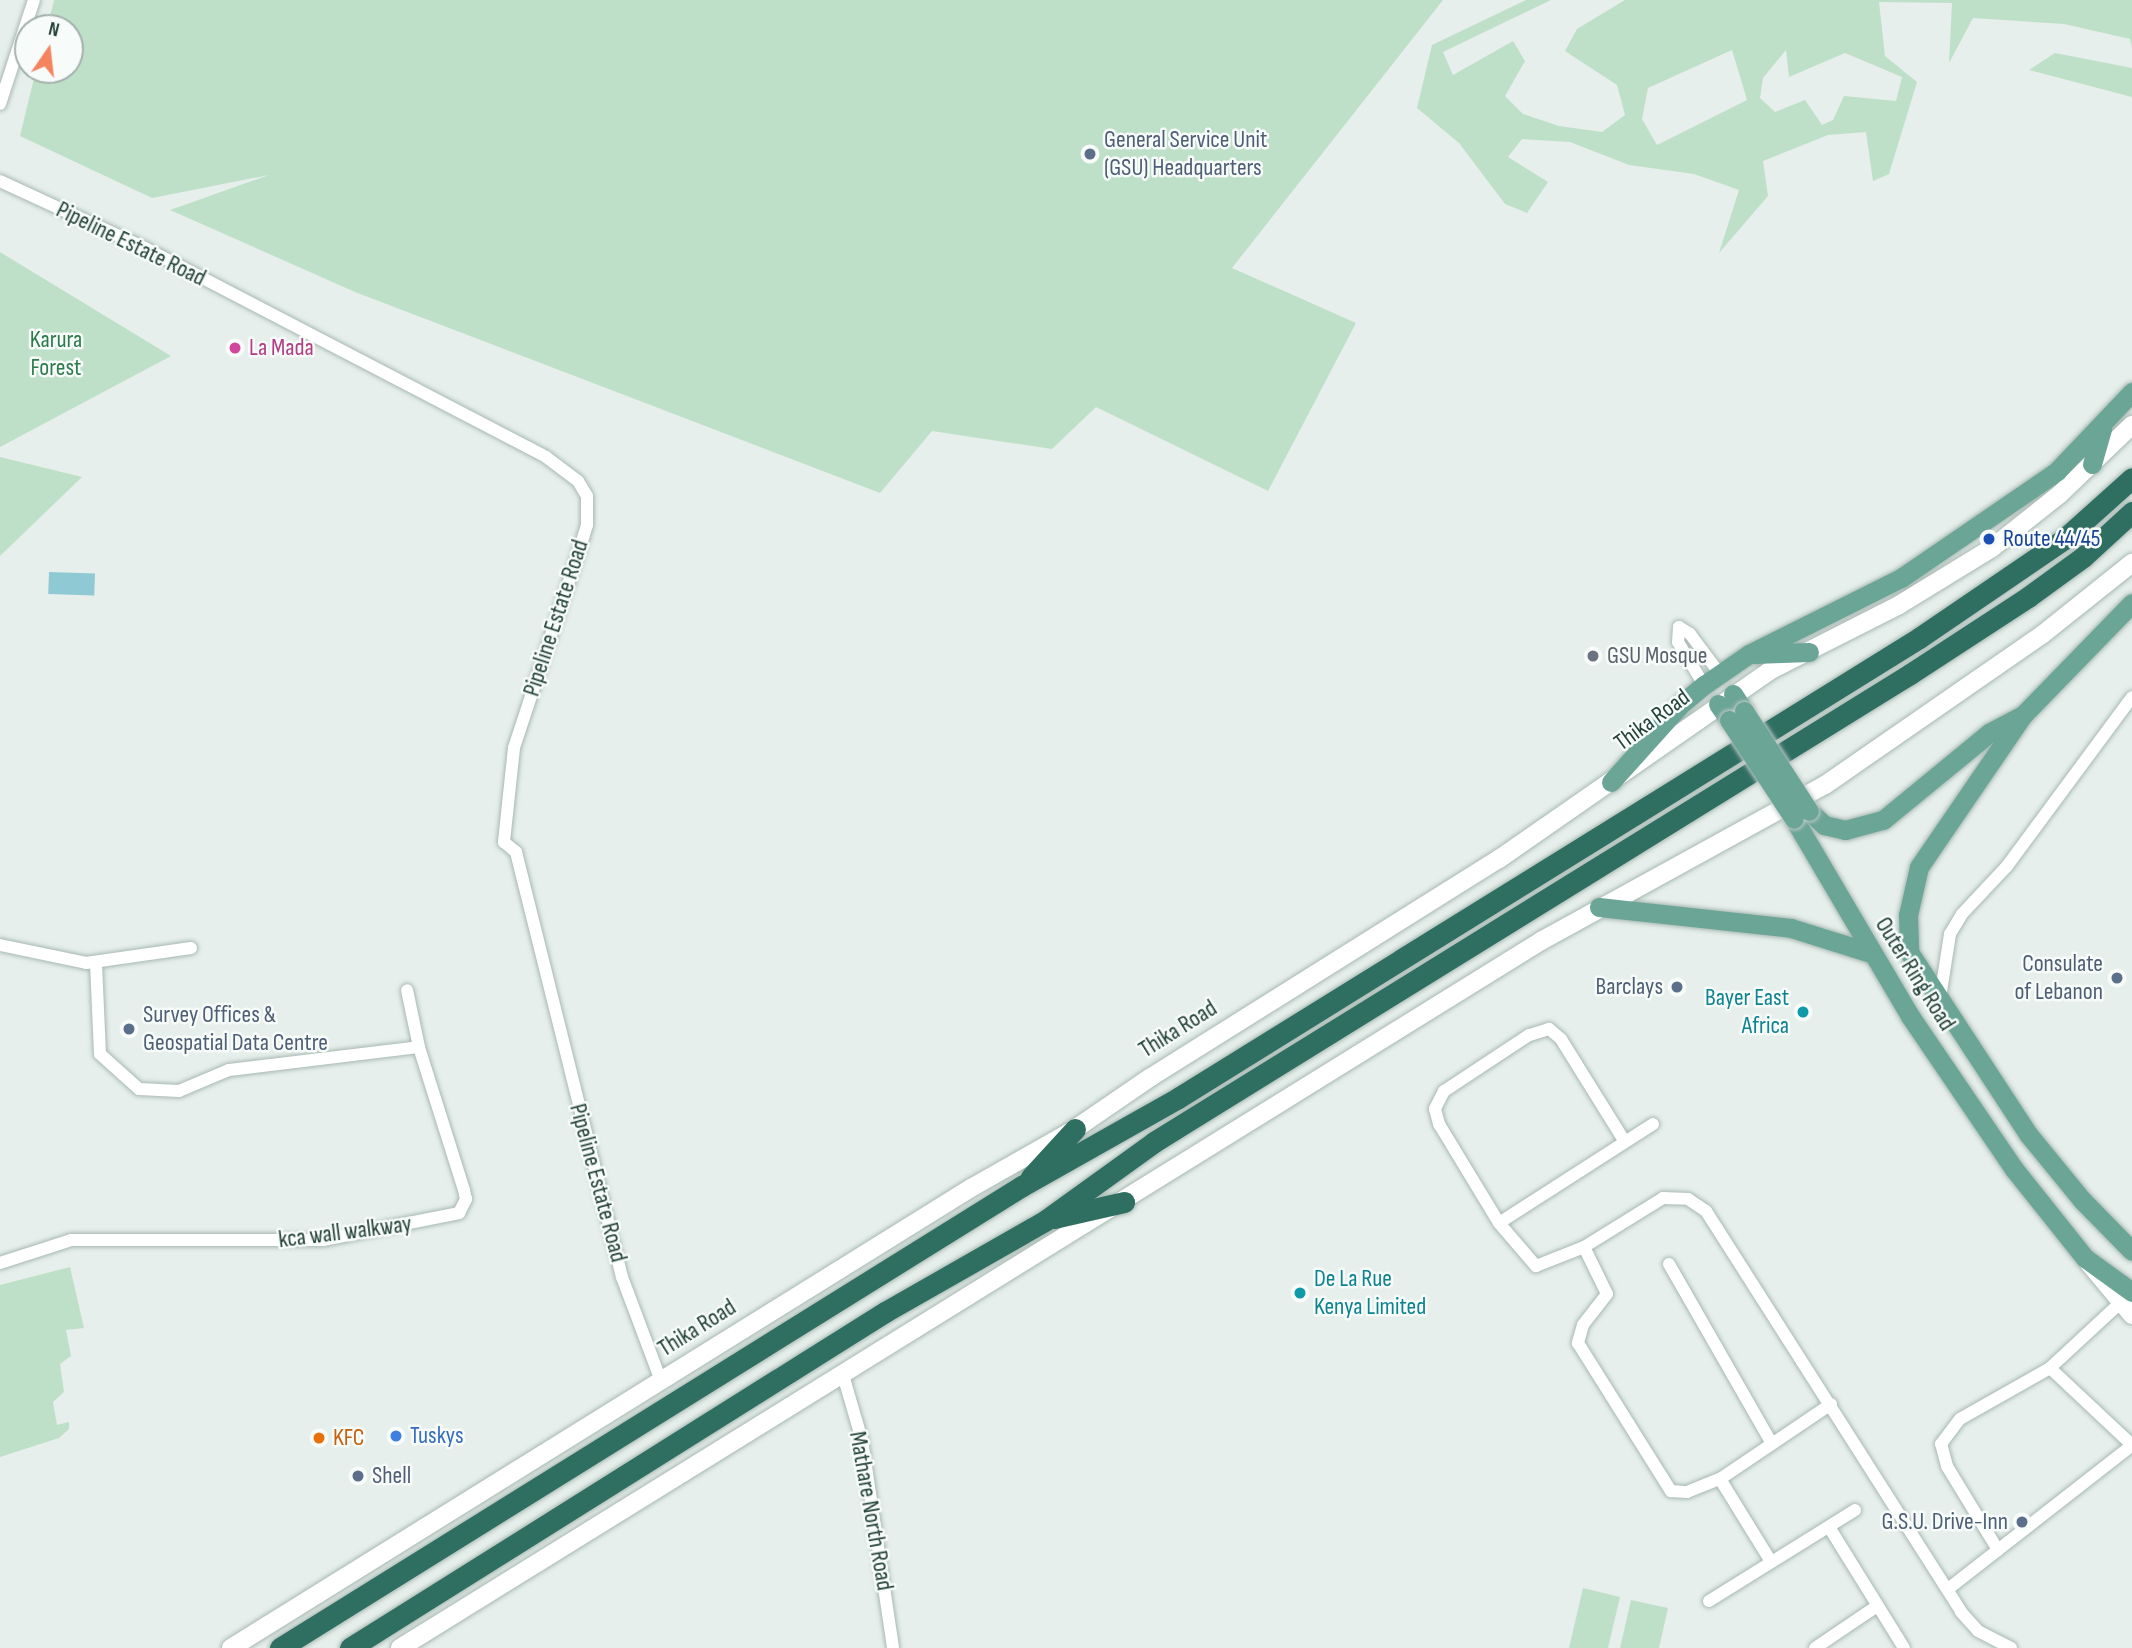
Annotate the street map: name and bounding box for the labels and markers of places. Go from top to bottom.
place label: General Service Unit (GSU) Headquarters [1104,126,1267,182]
marker: General Service Unit (GSU) Headquarters [1082,146,1098,162]
place label: La Mada [249,334,314,362]
marker: La Mada [227,340,243,356]
place label: Route 44/45 [2003,525,2100,553]
marker: Route 44/45 [1981,531,1997,547]
place label: GSU Mosque [1607,642,1707,670]
marker: GSU Mosque [1585,648,1601,664]
place label: Consulate of Lebanon [2014,950,2103,1006]
marker: Consulate of Lebanon [2109,970,2125,986]
place label: Barclays [1595,973,1663,1001]
marker: Barclays [1669,979,1685,995]
place label: Bayer East Africa [1705,984,1789,1040]
place label: Survey Offices & Geospatial Data Centre [143,1001,328,1057]
marker: Bayer East Africa [1795,1004,1811,1020]
marker: Survey Offices & Geospatial Data Centre [121,1021,137,1037]
place label: De La Rue Kenya Limited [1314,1265,1426,1321]
marker: De La Rue Kenya Limited [1292,1285,1308,1301]
place label: Tuskys [410,1422,464,1450]
place label: KFC [333,1424,365,1452]
marker: Tuskys [388,1428,404,1444]
marker: KFC [311,1430,327,1446]
place label: Shell [372,1462,411,1490]
marker: Shell [350,1468,366,1484]
place label: G.S.U. Drive-Inn [1882,1508,2008,1536]
marker: G.S.U. Drive-Inn [2014,1514,2030,1530]

